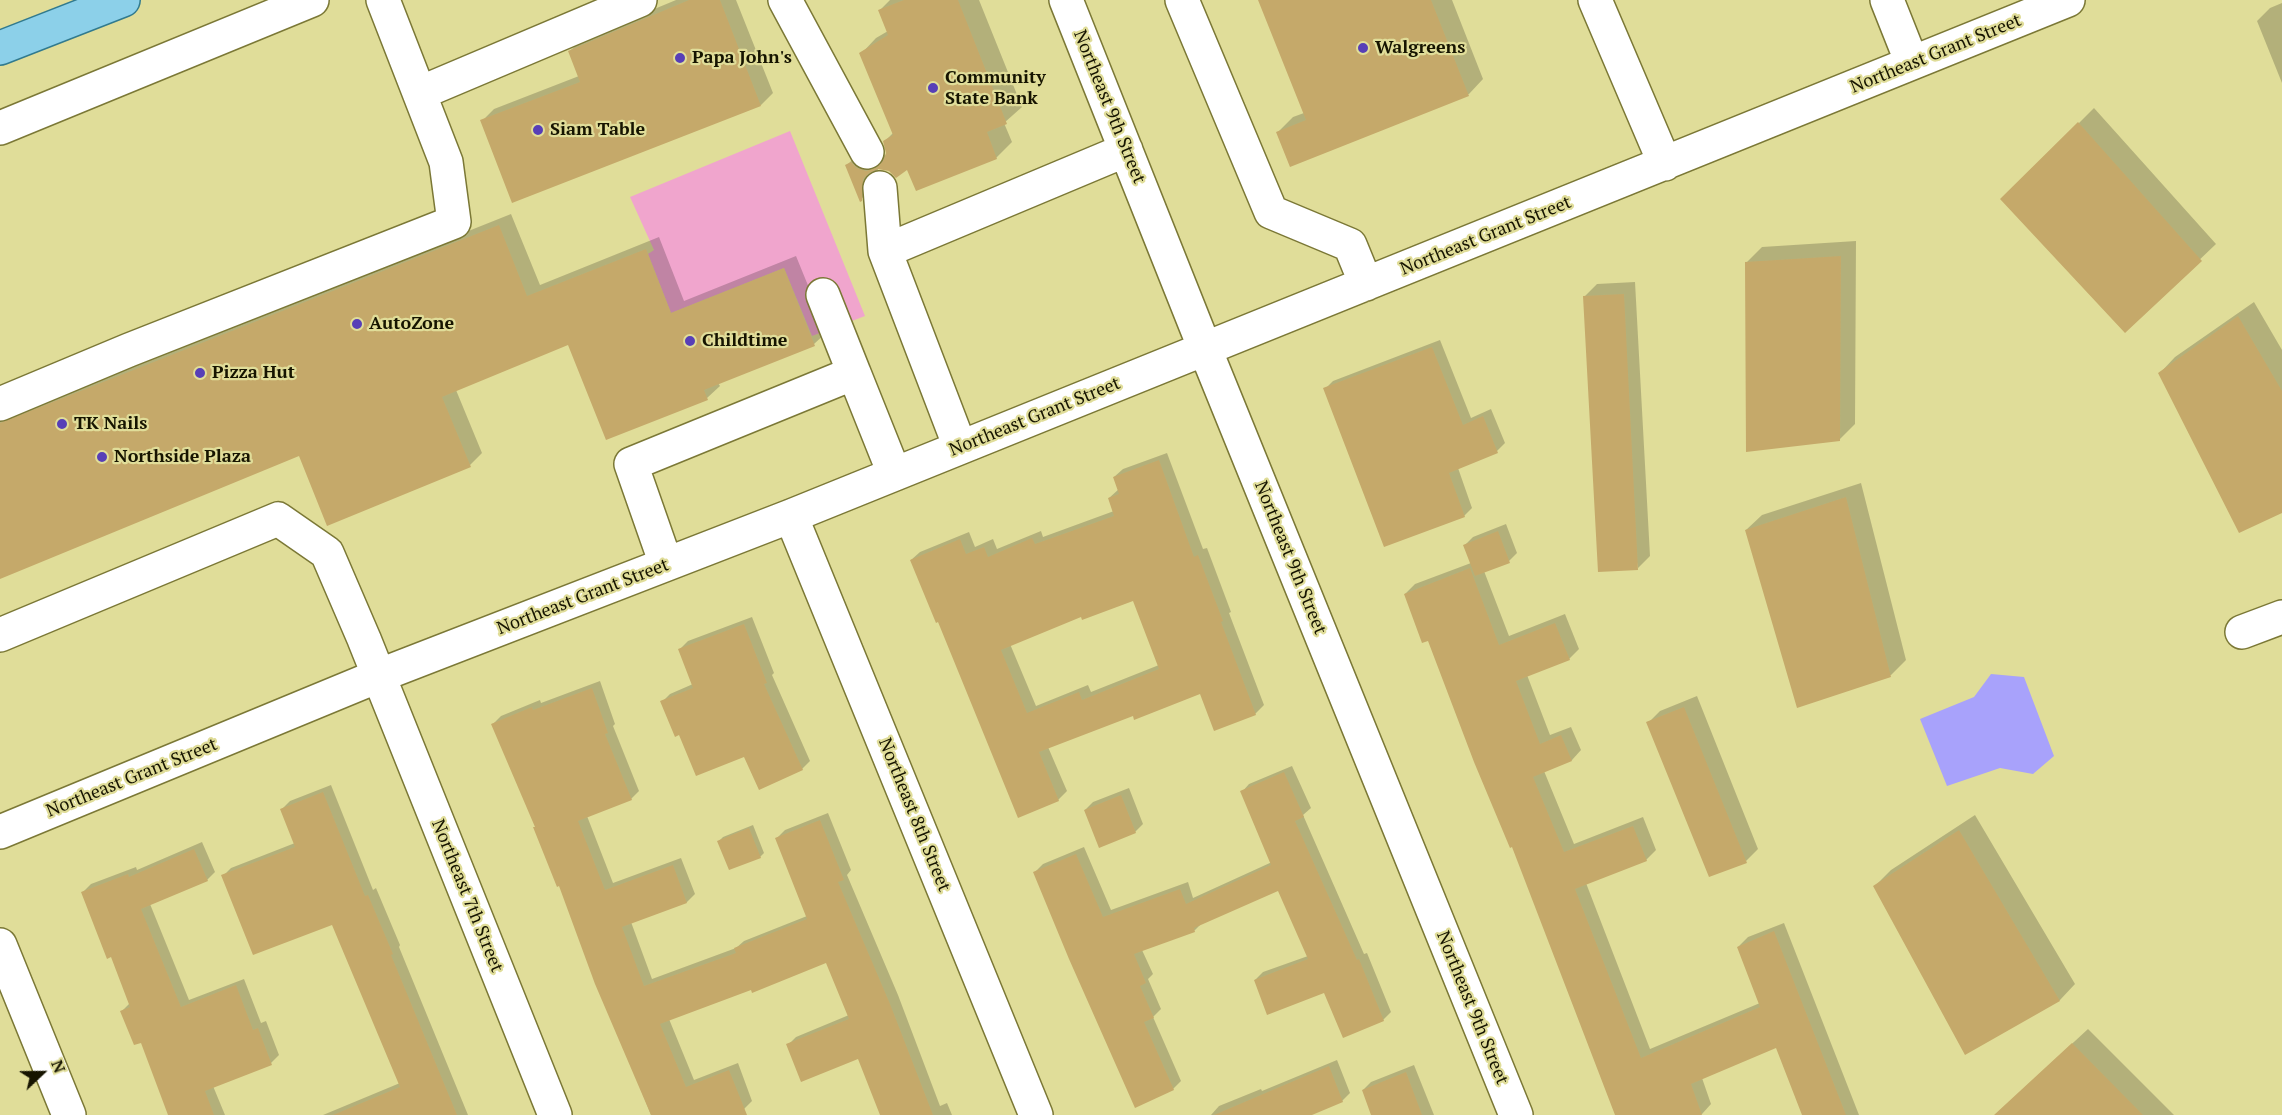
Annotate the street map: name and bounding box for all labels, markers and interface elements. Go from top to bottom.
street label: Northeast Grant Street [1847,10,2025,98]
street label: Northeast 9th Street [1068,27,1150,187]
place label: Walgreens [1375,37,1465,59]
marker: Walgreens [1356,41,1370,55]
place label: Papa John's [692,47,792,69]
marker: Papa John's [673,51,687,65]
place label: Community State Bank [945,67,1046,110]
marker: Community State Bank [926,81,940,95]
place label: Siam Table [550,119,645,141]
marker: Siam Table [531,123,545,137]
street label: Northeast Grant Street [1397,192,1575,280]
place label: AutoZone [369,313,454,335]
marker: AutoZone [350,317,364,331]
place label: Childtime [702,330,787,352]
marker: Childtime [683,334,697,348]
place label: Pizza Hut [212,362,295,384]
marker: Pizza Hut [193,366,207,380]
street label: Northeast Grant Street [946,373,1124,461]
place label: TK Nails [74,413,147,435]
marker: TK Nails [55,417,69,431]
place label: Northside Plaza [114,446,251,468]
marker: Northside Plaza [95,450,109,464]
street label: Northeast 9th Street [1249,478,1331,638]
street label: Northeast Grant Street [494,554,672,640]
street label: Northeast Grant Street [43,734,221,822]
street label: Northeast 8th Street [873,735,955,895]
street label: Northeast 7th Street [427,817,507,975]
street label: Northeast 9th Street [1431,928,1513,1088]
north arrow [12,1043,72,1103]
text: N [46,1057,71,1076]

